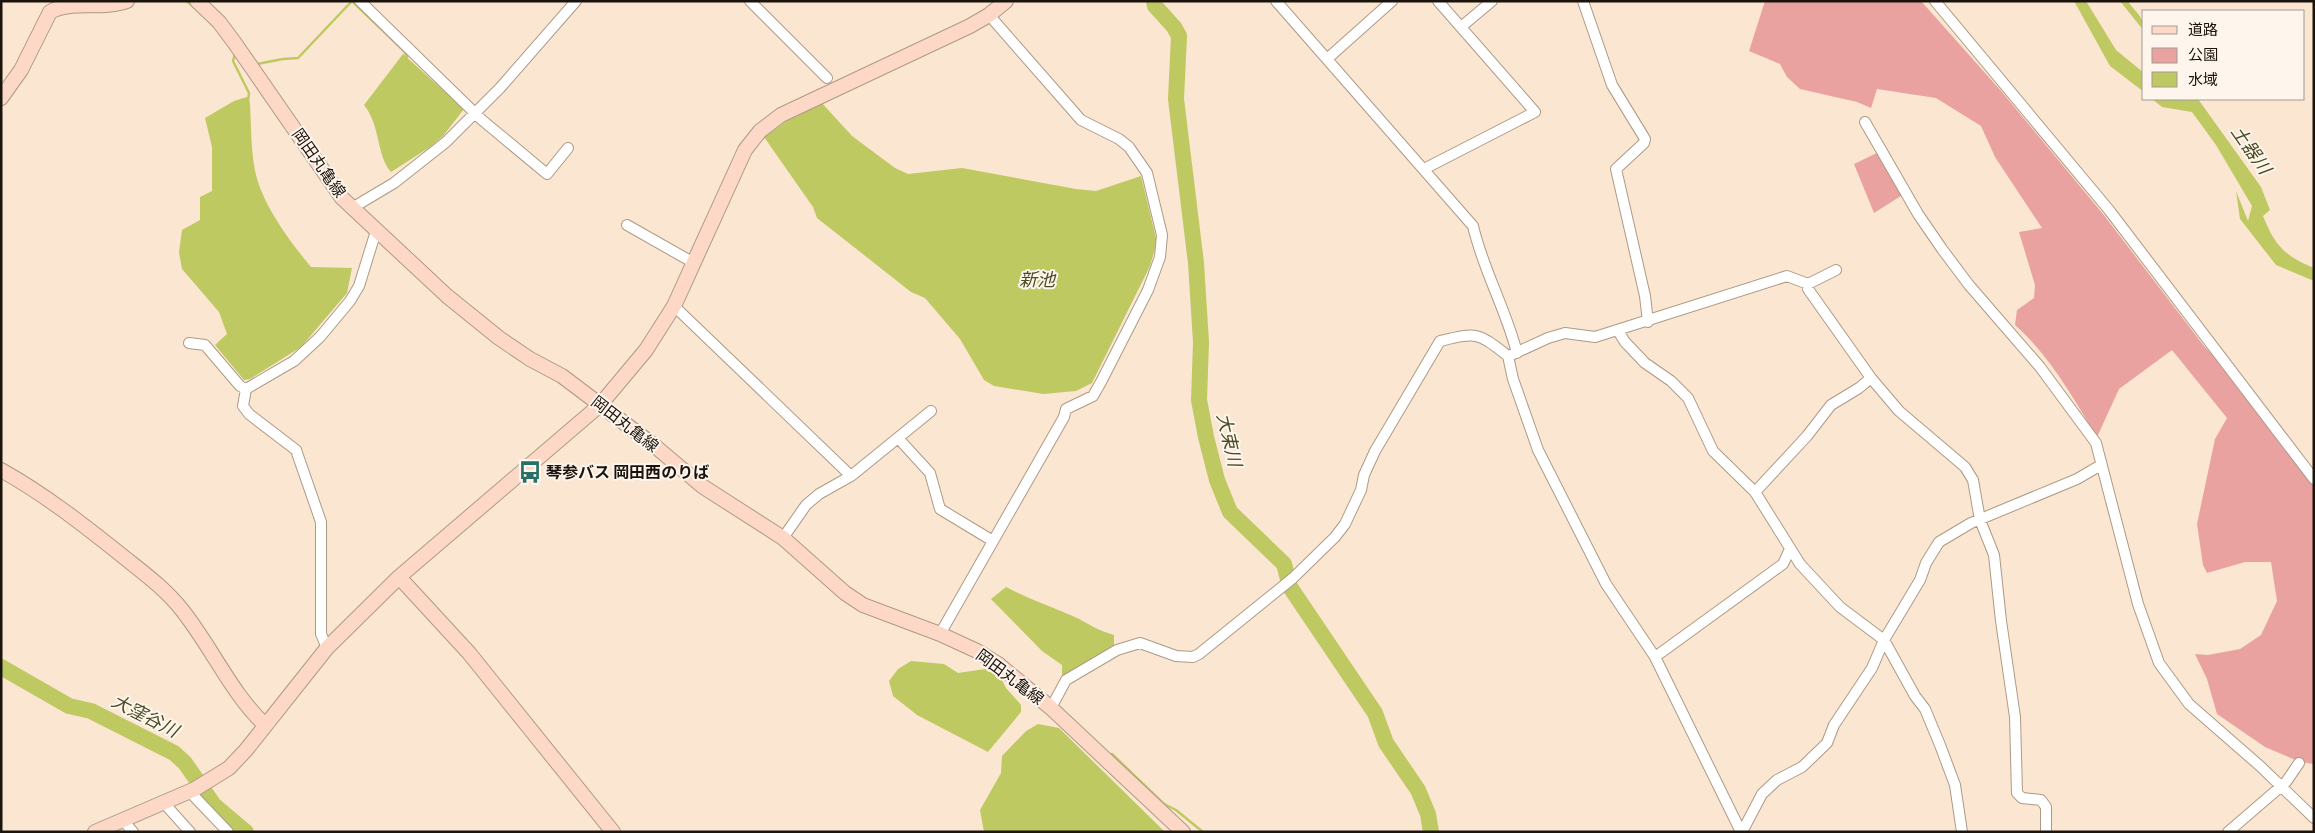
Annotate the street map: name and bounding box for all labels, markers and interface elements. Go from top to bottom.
legend [2142,10,2305,100]
text: 道路 [2188,21,2218,39]
text: 公園 [2188,46,2218,64]
text: 水域 [2188,71,2218,89]
water label: 土器川 [2227,122,2277,180]
street label: 岡田丸亀線 [288,125,350,201]
water label: 新池 [1019,269,1057,291]
street label: 岡田丸亀線 [588,392,662,456]
water label: 大束川 [1212,411,1246,471]
bus stop icon: 琴参バス 岡田西のりば [517,459,543,485]
place label: 琴参バス 岡田西のりば [546,463,709,482]
street label: 岡田丸亀線 [972,645,1048,709]
water label: 大窪谷川 [108,690,184,743]

